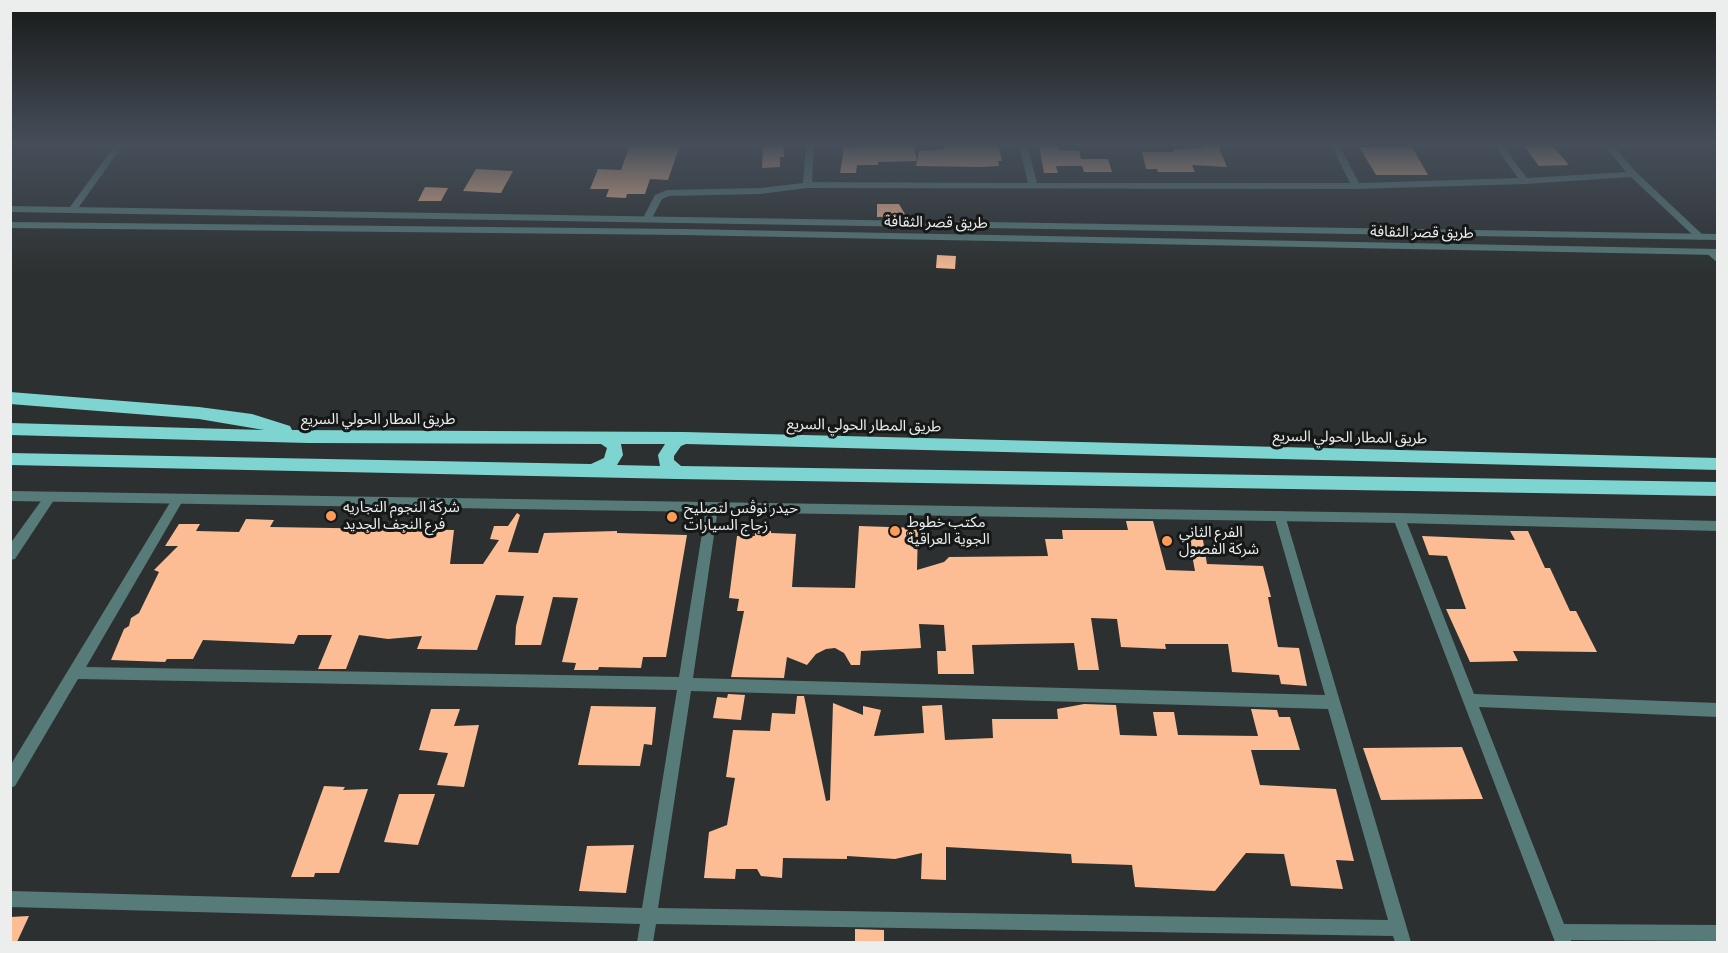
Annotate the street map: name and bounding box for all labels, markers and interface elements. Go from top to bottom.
street label: طريق قصر الثقافة [884,212,988,232]
street label: طريق قصر الثقافة [1370,222,1474,242]
street label: طريق المطار الحولي السريع [301,410,455,428]
street label: طريق المطار الحولي السريع [786,415,942,435]
street label: طريق المطار الحولي السريع [1272,427,1428,447]
place label: شركة النجوم التجاريه فرع النجف الجديد [343,498,460,533]
place label: حيدر نوڤس لتصليح زجاج السيارات [684,499,798,534]
marker: شركة النجوم التجاريه فرع النجف الجديد [324,509,338,523]
marker: حيدر نوڤس لتصليح زجاج السيارات [665,510,679,524]
place label: مكتب خطوط الجوية العراقية [907,513,990,548]
place label: الفرع الثاني شركة الفصول [1179,523,1259,558]
marker: مكتب خطوط الجوية العراقية [888,524,902,538]
marker: الفرع الثاني شركة الفصول [1160,534,1174,548]

